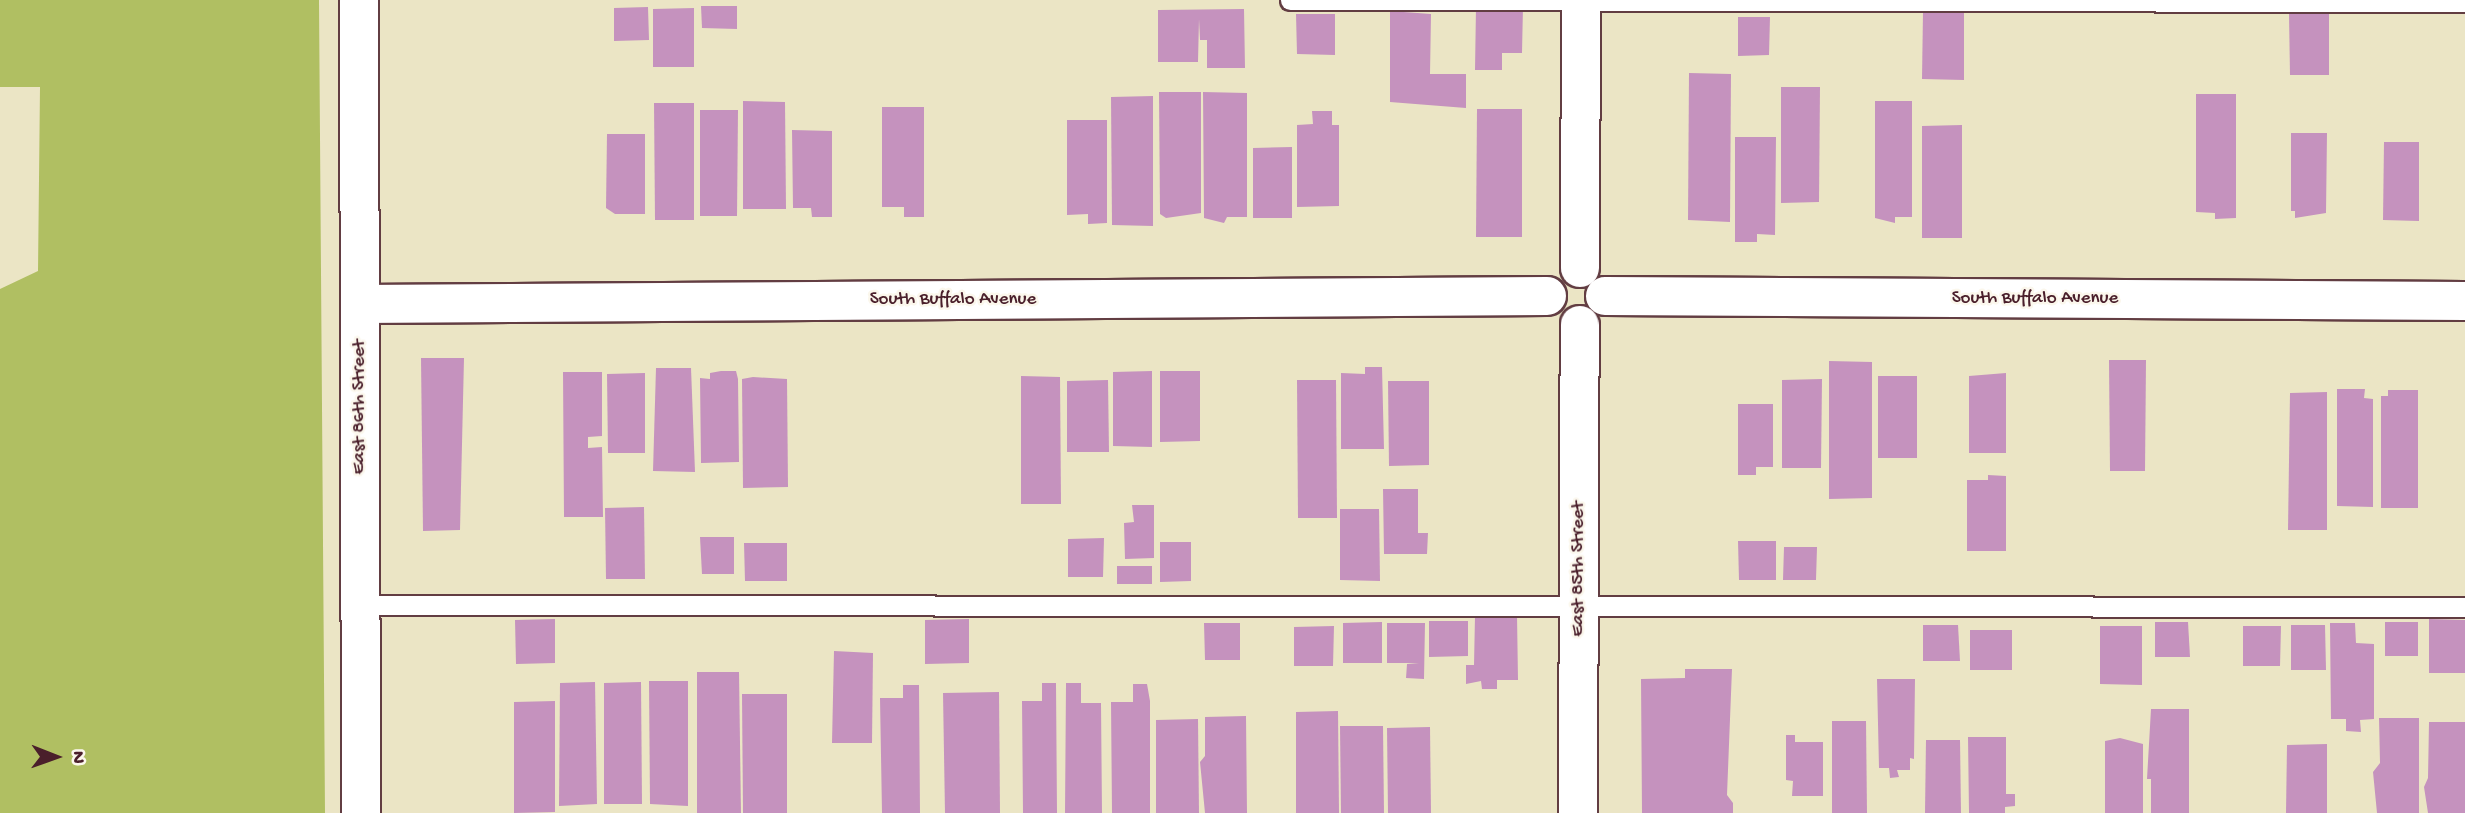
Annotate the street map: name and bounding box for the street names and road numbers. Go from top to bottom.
street label: South Buffalo Avenue [1952,288,2118,310]
street label: South Buffalo Avenue [870,289,1036,311]
street label: East 86th Street [349,340,371,474]
street label: East 85th Street [1568,501,1590,637]

